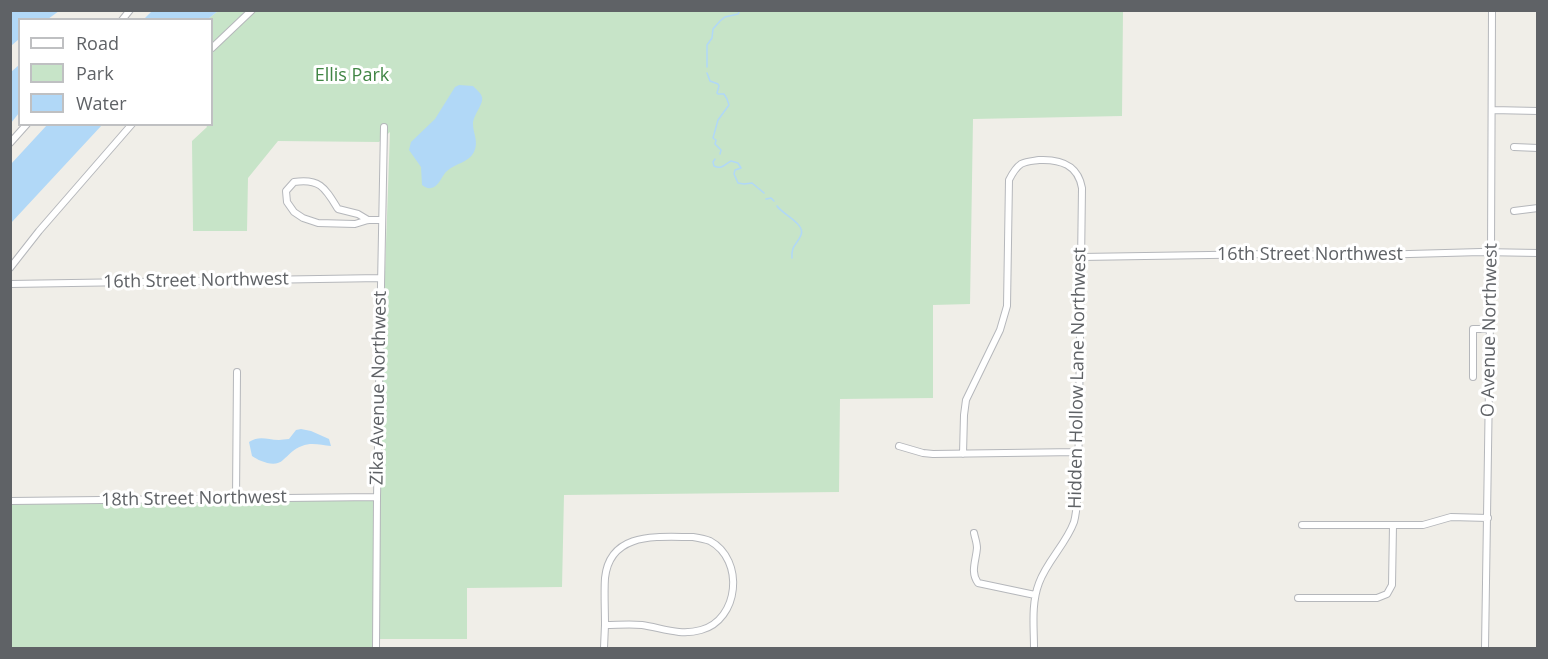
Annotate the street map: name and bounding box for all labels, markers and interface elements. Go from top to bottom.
legend [18,18,213,126]
text: Road [76,31,119,55]
text: Park [76,61,114,85]
park label: Ellis Park [315,65,389,87]
text: Water [76,91,127,115]
street label: O Avenue Northwest [1478,243,1502,417]
street label: 16th Street Northwest [1217,244,1403,266]
street label: Hidden Hollow Lane Northwest [1065,247,1091,509]
street label: 16th Street Northwest [103,269,289,293]
street label: Zika Avenue Northwest [367,291,391,485]
street label: 18th Street Northwest [101,487,287,511]

